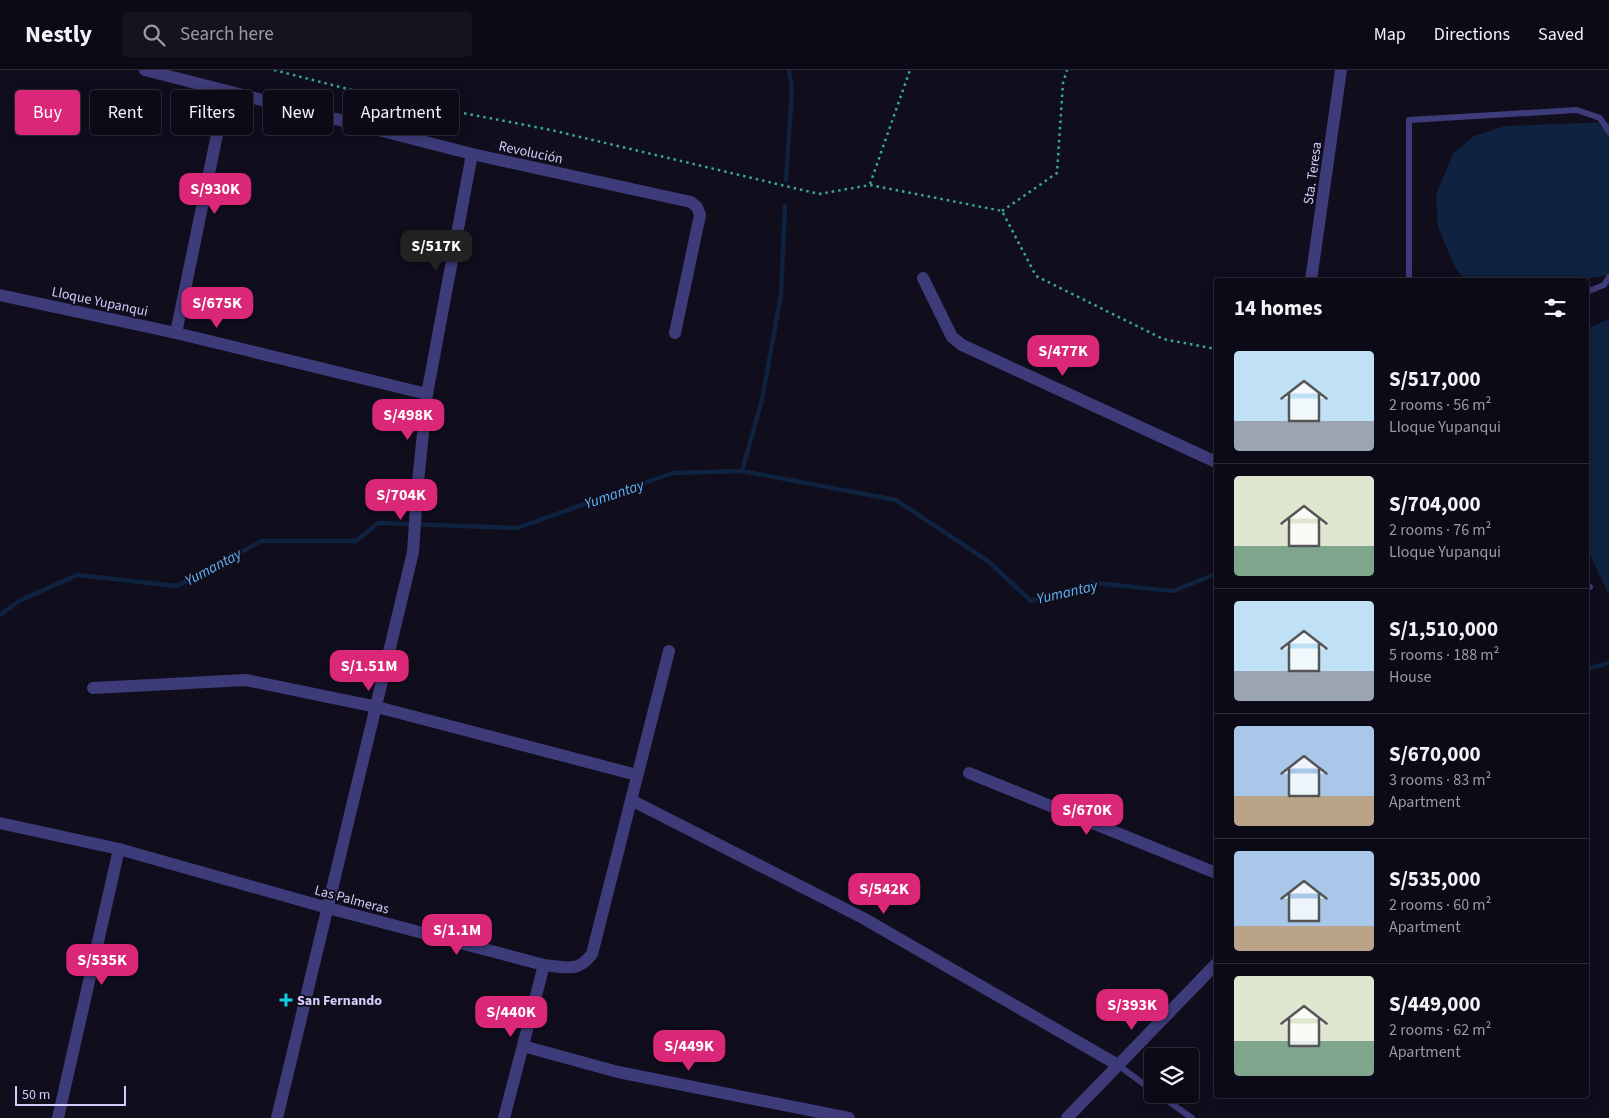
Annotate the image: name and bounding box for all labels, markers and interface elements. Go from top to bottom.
search box [122,12,472,57]
text: Nestly [25,17,92,52]
icon: search [140,21,168,49]
text: Search here [180,21,274,48]
text: Map [1374,22,1406,47]
text: Directions [1434,22,1510,47]
text: Saved [1538,22,1584,47]
chip: Buy [15,90,80,135]
chip: Rent [90,90,161,135]
chip: Filters [171,90,253,135]
chip: New [263,90,333,135]
chip: Apartment [343,90,459,135]
street label: Revolución [497,136,565,170]
street label: Sta. Teresa [1299,141,1327,206]
pin: S/930K [174,172,256,215]
text: S/930K [190,178,240,200]
pin: S/517K [395,230,477,272]
text: S/517K [411,235,461,257]
street label: Lloque Yupanqui [50,282,150,322]
pin: S/675K [176,286,258,329]
text: S/675K [192,292,242,314]
text: 14 homes [1234,293,1322,323]
icon: filters [1541,294,1569,322]
pin: S/477K [1022,334,1104,377]
text: S/477K [1038,340,1088,362]
text: S/517,000 [1389,364,1481,394]
icon: home [1274,371,1334,431]
text: 2 rooms · 56 m² [1389,394,1491,416]
pin: S/498K [367,398,449,441]
text: S/498K [383,404,433,426]
text: Lloque Yupanqui [1389,416,1501,438]
water label: Yumantay [582,474,648,514]
pin: S/704K [360,478,442,521]
text: S/704K [376,484,426,506]
text: S/704,000 [1389,489,1481,519]
icon: home [1274,496,1334,556]
text: 2 rooms · 76 m² [1389,519,1491,541]
text: Lloque Yupanqui [1389,541,1501,563]
water label: Yumantay [181,543,247,591]
water label: Yumantay [1035,575,1101,610]
text: S/1,510,000 [1389,614,1498,644]
icon: home [1274,621,1334,681]
text: 5 rooms · 188 m² [1389,644,1499,666]
pin: S/1.51M [323,650,415,692]
text: S/1.51M [341,655,397,677]
text: House [1389,666,1431,688]
text: S/670,000 [1389,739,1481,769]
icon: home [1274,746,1334,806]
text: 3 rooms · 83 m² [1389,769,1491,791]
text: Apartment [1389,791,1461,813]
pin: S/670K [1046,794,1128,836]
text: S/670K [1062,799,1112,821]
text: S/535,000 [1389,864,1481,894]
icon: home [1274,871,1334,931]
pin: S/542K [843,872,925,915]
text: S/542K [859,878,909,900]
street label: Las Palmeras [312,880,391,920]
text: 2 rooms · 60 m² [1389,894,1491,916]
pin: S/1.1M [416,914,498,956]
text: Apartment [1389,916,1461,938]
text: S/1.1M [433,919,481,941]
pin: S/535K [61,944,143,986]
text: S/535K [77,949,127,971]
pin: S/393K [1091,988,1173,1031]
text: S/449,000 [1389,989,1481,1019]
place label: San Fernando [297,991,382,1011]
marker: San Fernando [279,993,293,1007]
text: S/393K [1107,994,1157,1016]
pin: S/440K [470,996,552,1038]
icon: home [1274,996,1334,1056]
text: S/440K [486,1001,536,1023]
text: 2 rooms · 62 m² [1389,1019,1491,1041]
pin: S/449K [648,1030,730,1072]
text: S/449K [664,1035,714,1057]
text: Apartment [1389,1041,1461,1063]
map controls [1144,1048,1199,1103]
button: layers [1144,1048,1199,1103]
scale bar [15,1083,126,1106]
text: 50 m [22,1085,50,1105]

